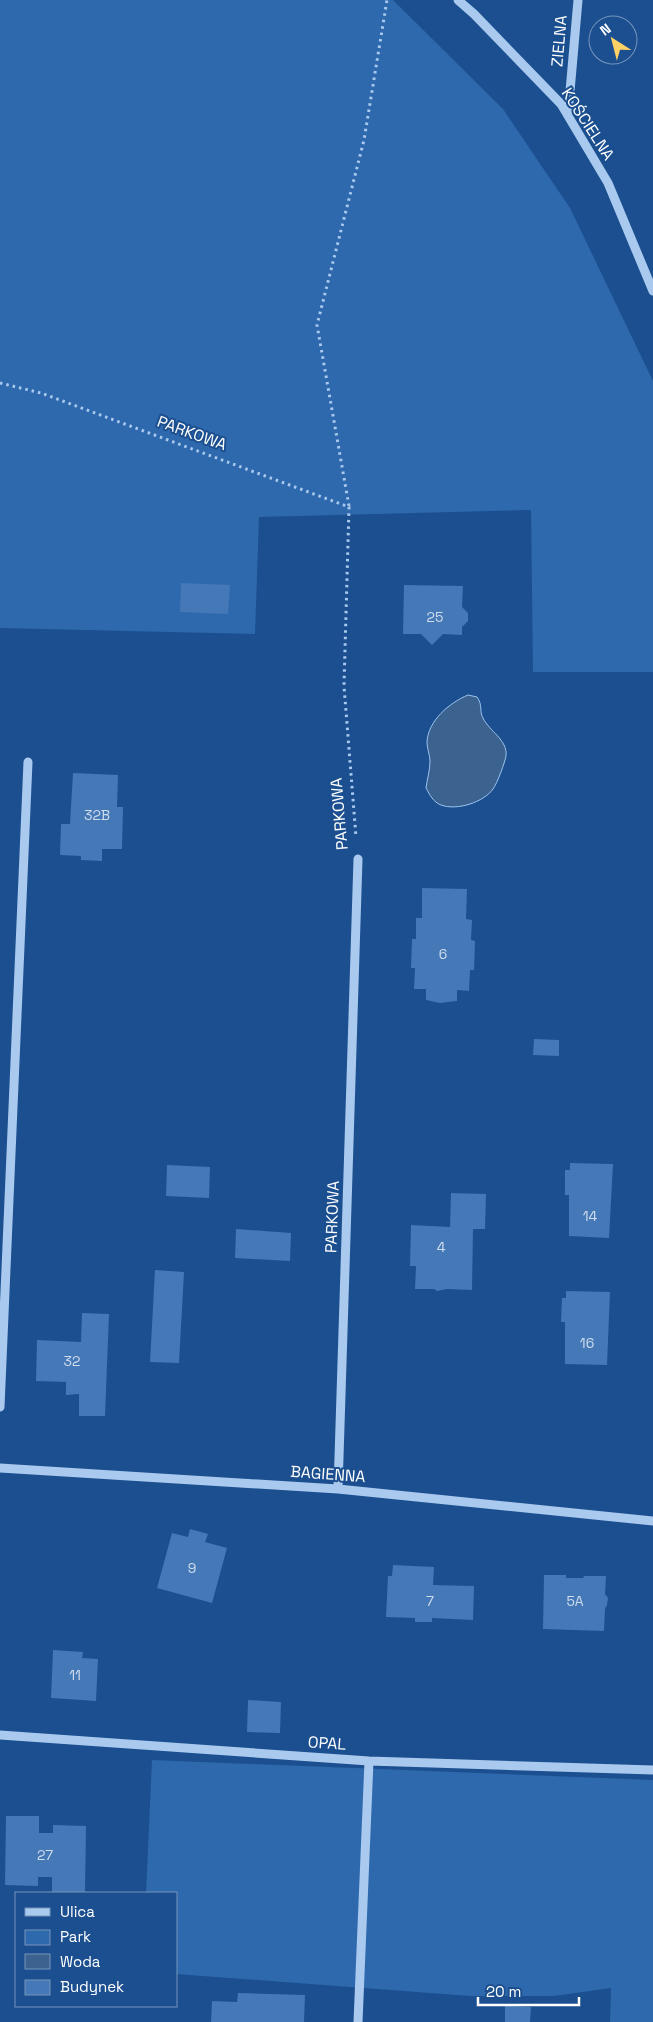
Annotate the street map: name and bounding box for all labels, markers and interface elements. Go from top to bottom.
street label: ZIELNA [546,14,572,68]
north arrow [588,15,638,65]
text: N [596,19,614,40]
street label: KOŚCIELNA [557,84,619,164]
street label: PARKOWA [154,411,230,455]
house number: 25 [427,608,443,626]
street label: PARKOWA [325,777,353,851]
house number: 32B [84,806,110,824]
house number: 6 [439,945,447,963]
street label: PARKOWA [320,1180,344,1254]
house number: 14 [583,1207,598,1225]
house number: 4 [437,1238,446,1256]
house number: 16 [580,1334,594,1352]
house number: 32 [64,1352,80,1370]
street label: BAGIENNA [290,1461,366,1487]
house number: 9 [188,1559,196,1577]
house number: 7 [426,1592,434,1610]
house number: 5A [566,1592,584,1610]
house number: 11 [69,1666,81,1684]
street label: OPAL [307,1731,347,1755]
house number: 27 [37,1846,53,1864]
legend [15,1892,178,2007]
text: Ulica [60,1902,95,1921]
text: Park [60,1927,91,1946]
text: Woda [60,1952,101,1971]
scale bar [478,1974,579,2006]
text: Budynek [60,1977,124,1996]
text: 20 m [486,1982,521,2001]

